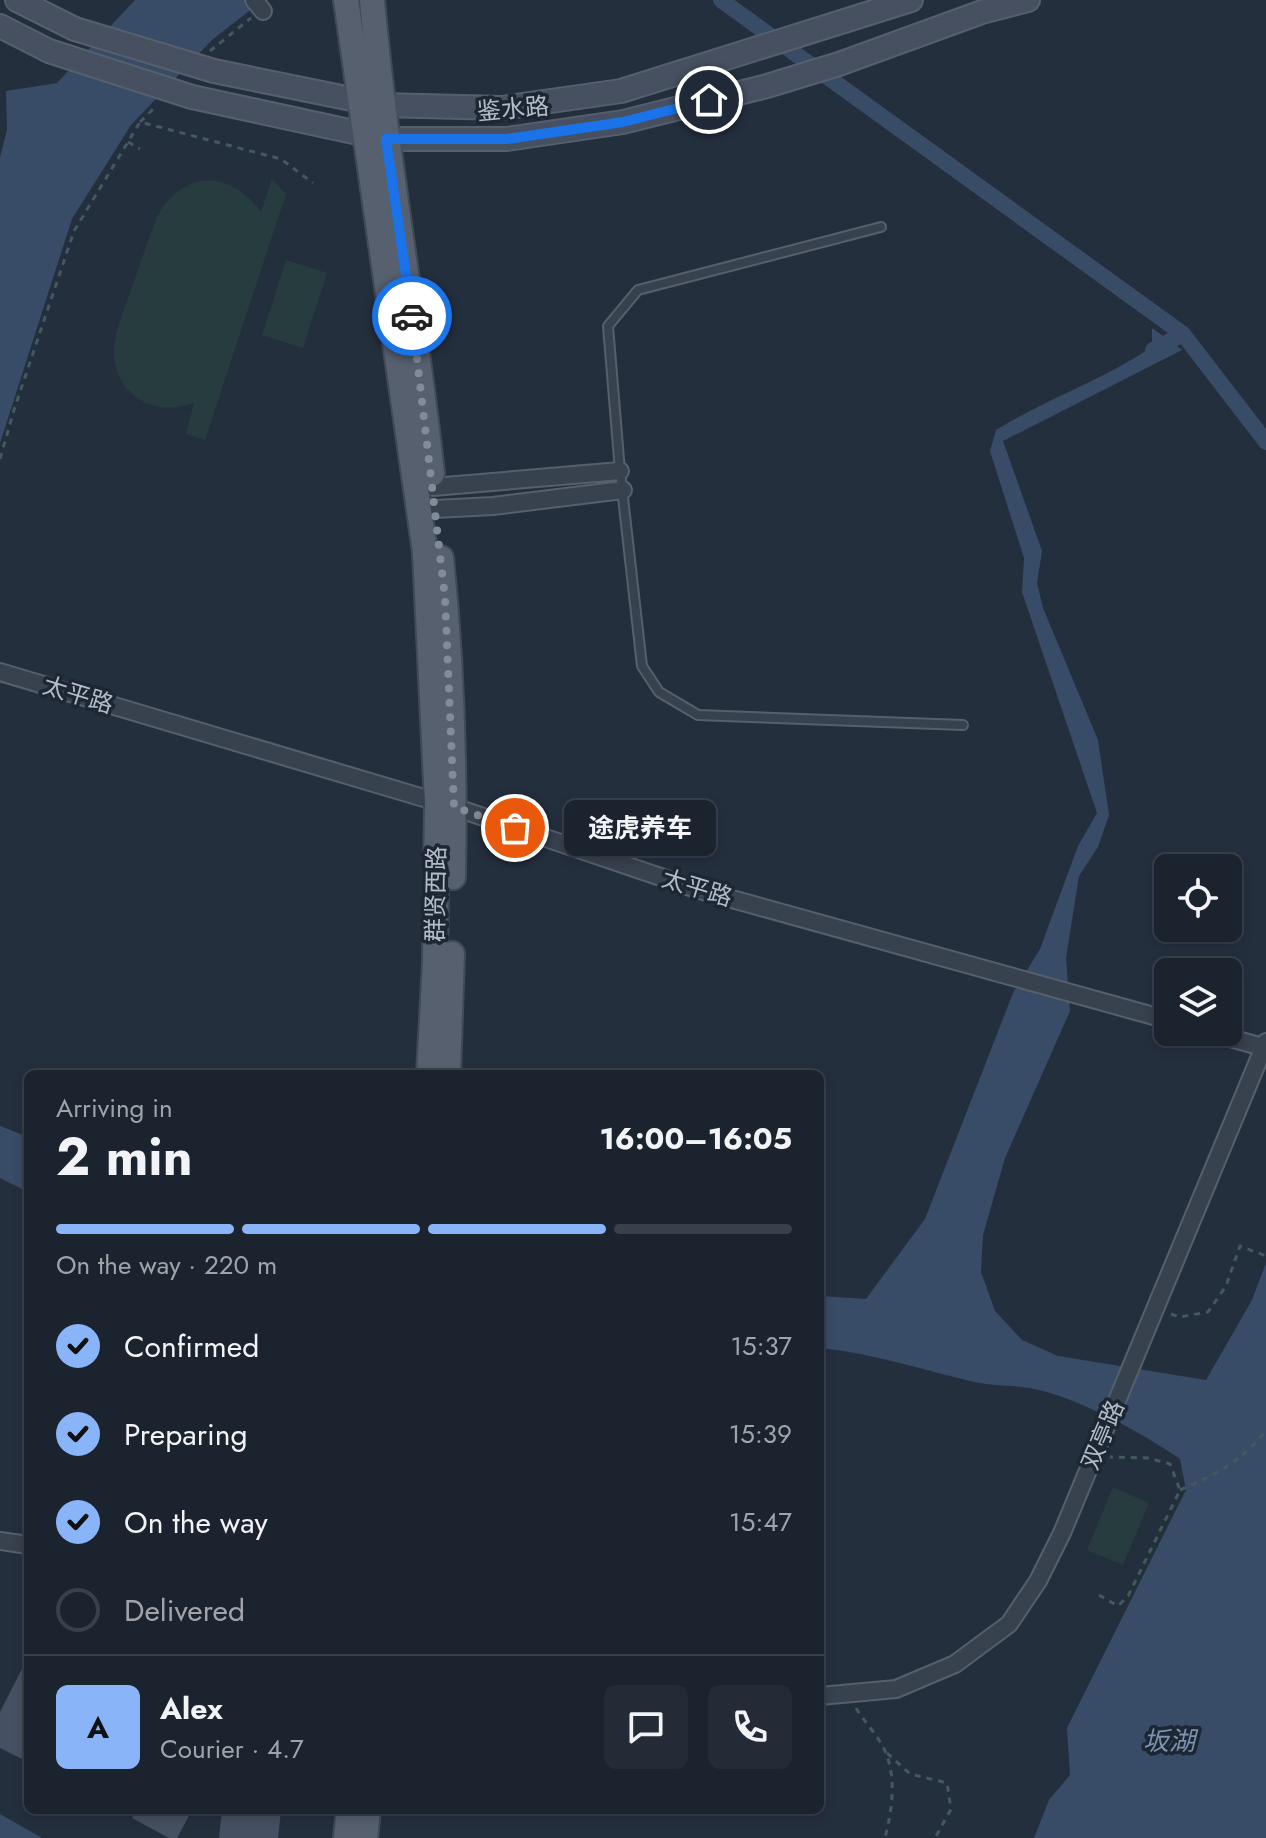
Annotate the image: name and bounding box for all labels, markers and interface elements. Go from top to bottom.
pin [675,66,743,134]
icon: home [687,78,731,122]
street label: 鉴水路 [476,88,550,129]
courier [372,276,452,356]
icon: car [390,294,434,338]
street label: 太平路 [39,667,118,722]
pin [481,794,549,862]
callout: 途虎养车 [563,800,715,856]
icon: bag [493,806,537,850]
text: 途虎养车 [588,809,692,847]
street label: 群贤西路 [417,846,454,942]
map controls [1154,854,1242,1046]
button: locate [1154,854,1242,942]
street label: 太平路 [658,860,737,915]
button: layers [1154,958,1242,1046]
text: Arriving in [56,1089,173,1127]
text: 16:00–16:05 [600,1117,792,1160]
text: 2 min [56,1119,193,1195]
text: On the way · 220 m [56,1246,277,1284]
icon: check [56,1324,100,1368]
text: Confirmed [124,1325,259,1368]
text: 15:37 [730,1327,792,1365]
street label: 双亭路 [1072,1395,1133,1475]
icon: check [56,1412,100,1456]
text: Preparing [124,1413,248,1456]
text: 15:39 [729,1415,792,1453]
icon: check [56,1500,100,1544]
text: On the way [124,1501,268,1544]
text: 15:47 [729,1503,792,1541]
text: Delivered [124,1589,245,1632]
button: chat [604,1685,688,1769]
button: phone [708,1685,792,1769]
text: Alex [160,1687,223,1730]
text: A [87,1706,109,1749]
water label: 坂湖 [1143,1722,1199,1760]
text: Courier · 4.7 [160,1730,304,1768]

